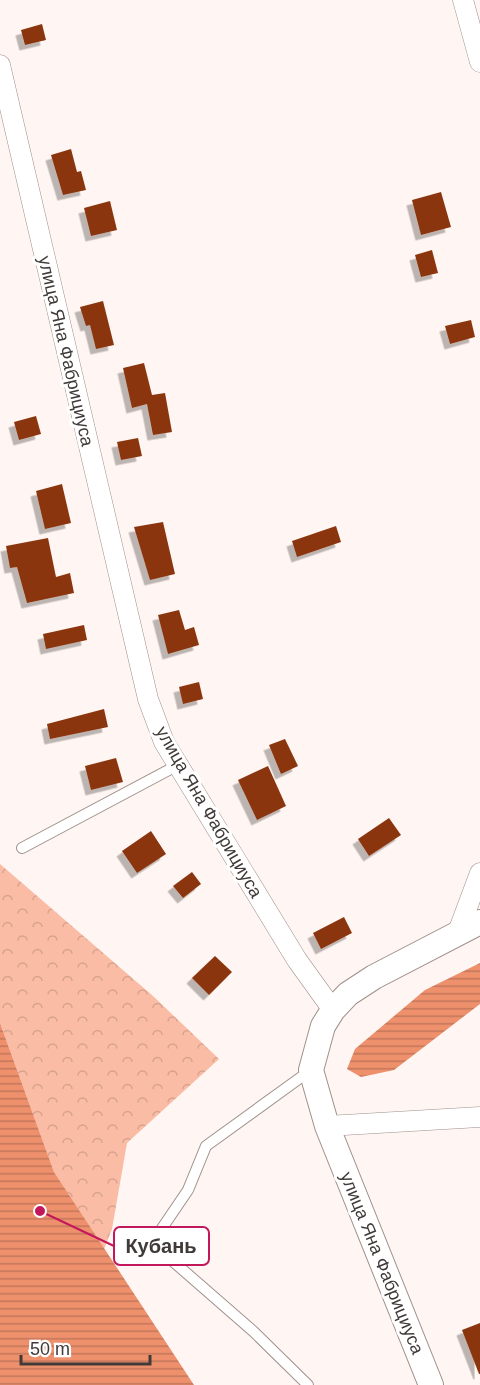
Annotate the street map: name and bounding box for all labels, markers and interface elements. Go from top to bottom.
street label: улица Яна Фабрициуса [34,254,98,449]
street label: улица Яна Фабрициуса [152,723,267,902]
street label: улица Яна Фабрициуса [336,1169,428,1358]
callout: Кубань [114,1227,209,1265]
text: Кубань [125,1235,197,1257]
scale bar [21,1328,150,1366]
text: 50 m [30,1339,70,1359]

